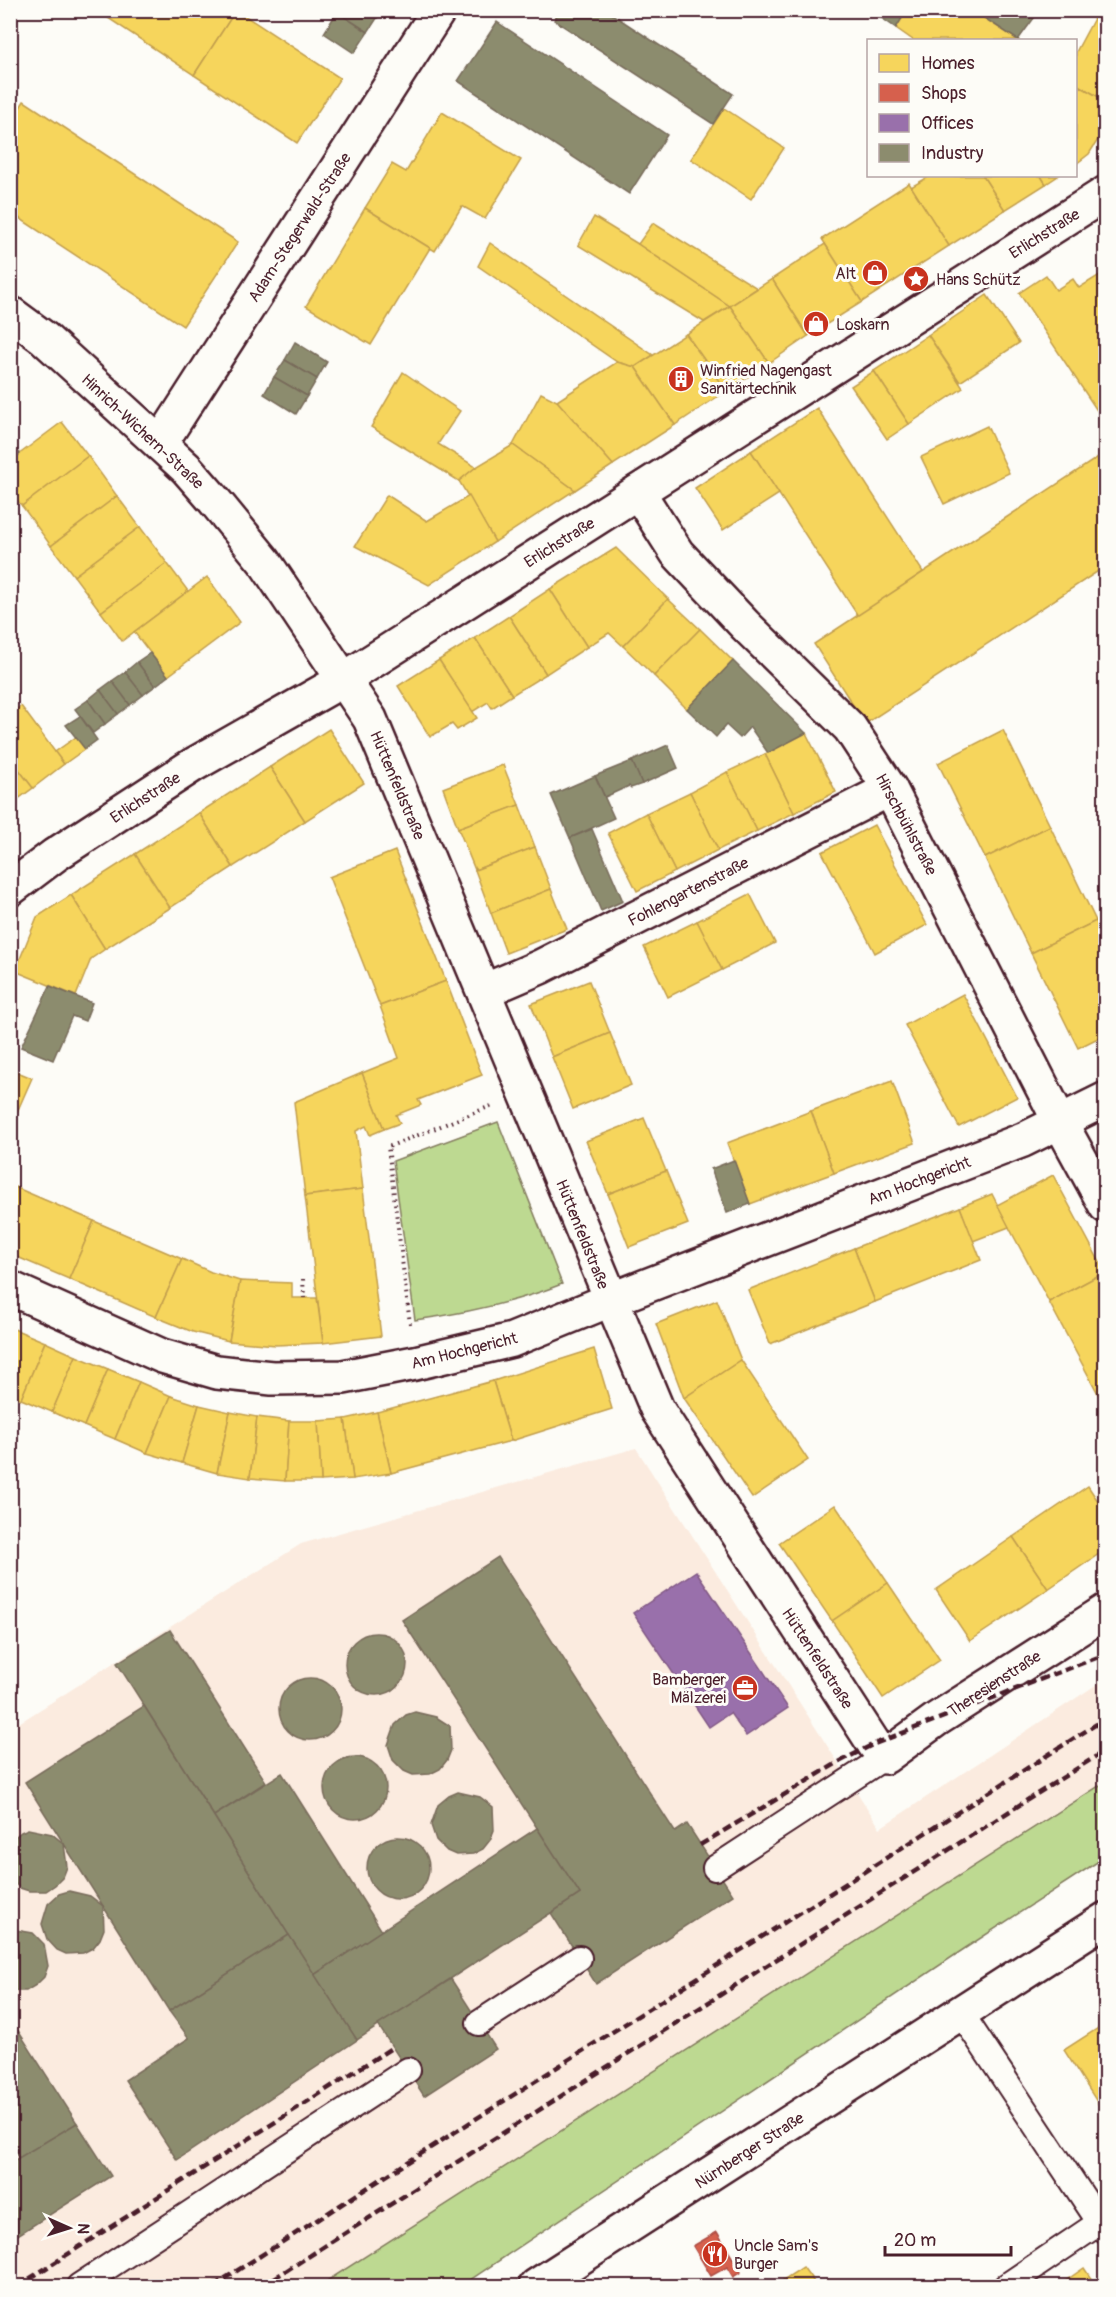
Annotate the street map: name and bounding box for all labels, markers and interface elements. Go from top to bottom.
legend [867,39,1077,177]
text: Homes [921,52,974,75]
text: Shops [921,82,966,105]
text: Offices [921,112,973,135]
text: Industry [921,142,984,165]
street label: Adam-Stegerwald-Straße [244,149,356,306]
street label: Erlichstraße [1005,204,1084,263]
shop icon: Alt [860,258,890,288]
place label: Alt [835,264,857,284]
place icon: Hans Schütz [901,264,931,294]
place label: Hans Schütz [936,270,1020,290]
shop icon: Loskarn [801,309,831,339]
place label: Loskarn [836,315,890,335]
place label: Winfried Nagengast Sanitärtechnik [700,361,832,399]
building icon: Winfried Nagengast Sanitärtechnik [666,364,696,394]
street label: Hinrich-Wichern-Straße [77,370,208,494]
street label: Erlichstraße [520,513,599,572]
street label: Hüttenfeldstraße [365,728,429,843]
street label: Erlichstraße [107,768,184,828]
street label: Hirschbühlstraße [871,770,941,879]
street label: Fohlengartenstraße [625,853,752,931]
street label: Am Hochgericht [865,1152,974,1210]
street label: Hüttenfeldstraße [551,1177,613,1292]
street label: Am Hochgericht [409,1328,520,1374]
street label: Hüttenfeldstraße [777,1604,857,1713]
street label: Theresienstraße [944,1646,1045,1721]
place label: Bamberger Mälzerei [652,1670,726,1708]
office icon: Bamberger Mälzerei [730,1673,760,1703]
street label: Nürnberger Straße [691,2108,808,2194]
north arrow [39,2198,99,2258]
scale bar [885,2219,1011,2257]
text: N [73,2223,93,2235]
text: 20 m [894,2229,936,2252]
place label: Uncle Sam's Burger [734,2236,818,2274]
restaurant icon: Uncle Sam's Burger [700,2239,730,2269]

